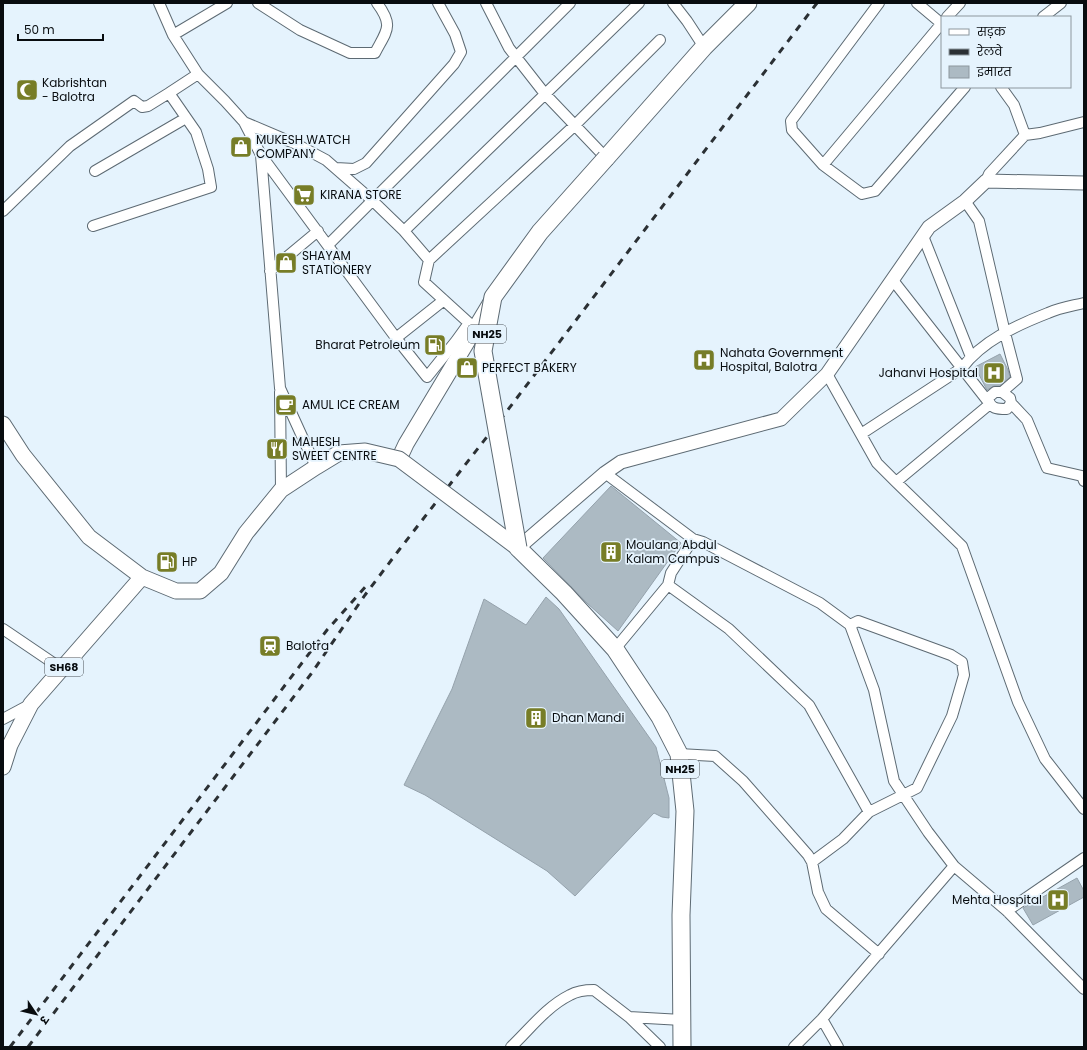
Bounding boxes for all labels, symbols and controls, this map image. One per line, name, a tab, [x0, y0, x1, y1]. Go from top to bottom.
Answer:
scale bar	[18, 16, 103, 42]
legend	[941, 16, 1071, 88]
text: 50 m	[24, 21, 55, 38]
text: सड़क	[976, 23, 1007, 40]
text: रेलवे	[976, 43, 1003, 60]
text: इमारत	[976, 63, 1012, 80]
place label: Kabrishtan - Balotra	[42, 74, 107, 105]
mosque icon: Kabrishtan - Balotra	[14, 77, 40, 103]
place label: MUKESH WATCH COMPANY	[256, 131, 350, 162]
shop icon: MUKESH WATCH COMPANY	[228, 134, 254, 160]
supermarket icon: KIRANA STORE	[291, 182, 317, 208]
place label: KIRANA STORE	[320, 186, 402, 203]
place label: SHAYAM STATIONERY	[302, 247, 371, 278]
shop icon: SHAYAM STATIONERY	[273, 250, 299, 276]
road number: NH25	[468, 325, 506, 343]
fuel station icon: Bharat Petroleum	[422, 332, 448, 358]
place label: Bharat Petroleum	[315, 336, 420, 353]
place label: Nahata Government Hospital, Balotra	[720, 344, 843, 375]
hospital icon: Nahata Government Hospital, Balotra	[691, 347, 717, 373]
shop icon: PERFECT BAKERY	[454, 355, 480, 381]
place label: PERFECT BAKERY	[482, 359, 577, 376]
hospital icon: Jahanvi Hospital	[981, 360, 1007, 386]
place label: Jahanvi Hospital	[878, 364, 978, 381]
cafe icon: AMUL ICE CREAM	[273, 392, 299, 418]
place label: AMUL ICE CREAM	[302, 396, 400, 413]
place label: MAHESH SWEET CENTRE	[292, 433, 377, 464]
restaurant icon: MAHESH SWEET CENTRE	[264, 436, 290, 462]
place label: Moulana Abdul Kalam Campus	[626, 536, 720, 567]
building icon: Moulana Abdul Kalam Campus	[598, 539, 624, 565]
fuel station icon: HP	[154, 549, 180, 575]
place label: HP	[182, 553, 197, 570]
station icon: Balotra	[257, 633, 283, 659]
place label: Balotra	[286, 637, 329, 654]
road number: SH68	[45, 658, 83, 676]
building icon: Dhan Mandi	[523, 705, 549, 731]
place label: Dhan Mandi	[552, 709, 624, 726]
road number: NH25	[661, 760, 699, 778]
hospital icon: Mehta Hospital	[1045, 887, 1071, 913]
place label: Mehta Hospital	[952, 891, 1042, 908]
north arrow	[16, 994, 56, 1034]
text: उ	[35, 1012, 53, 1028]

